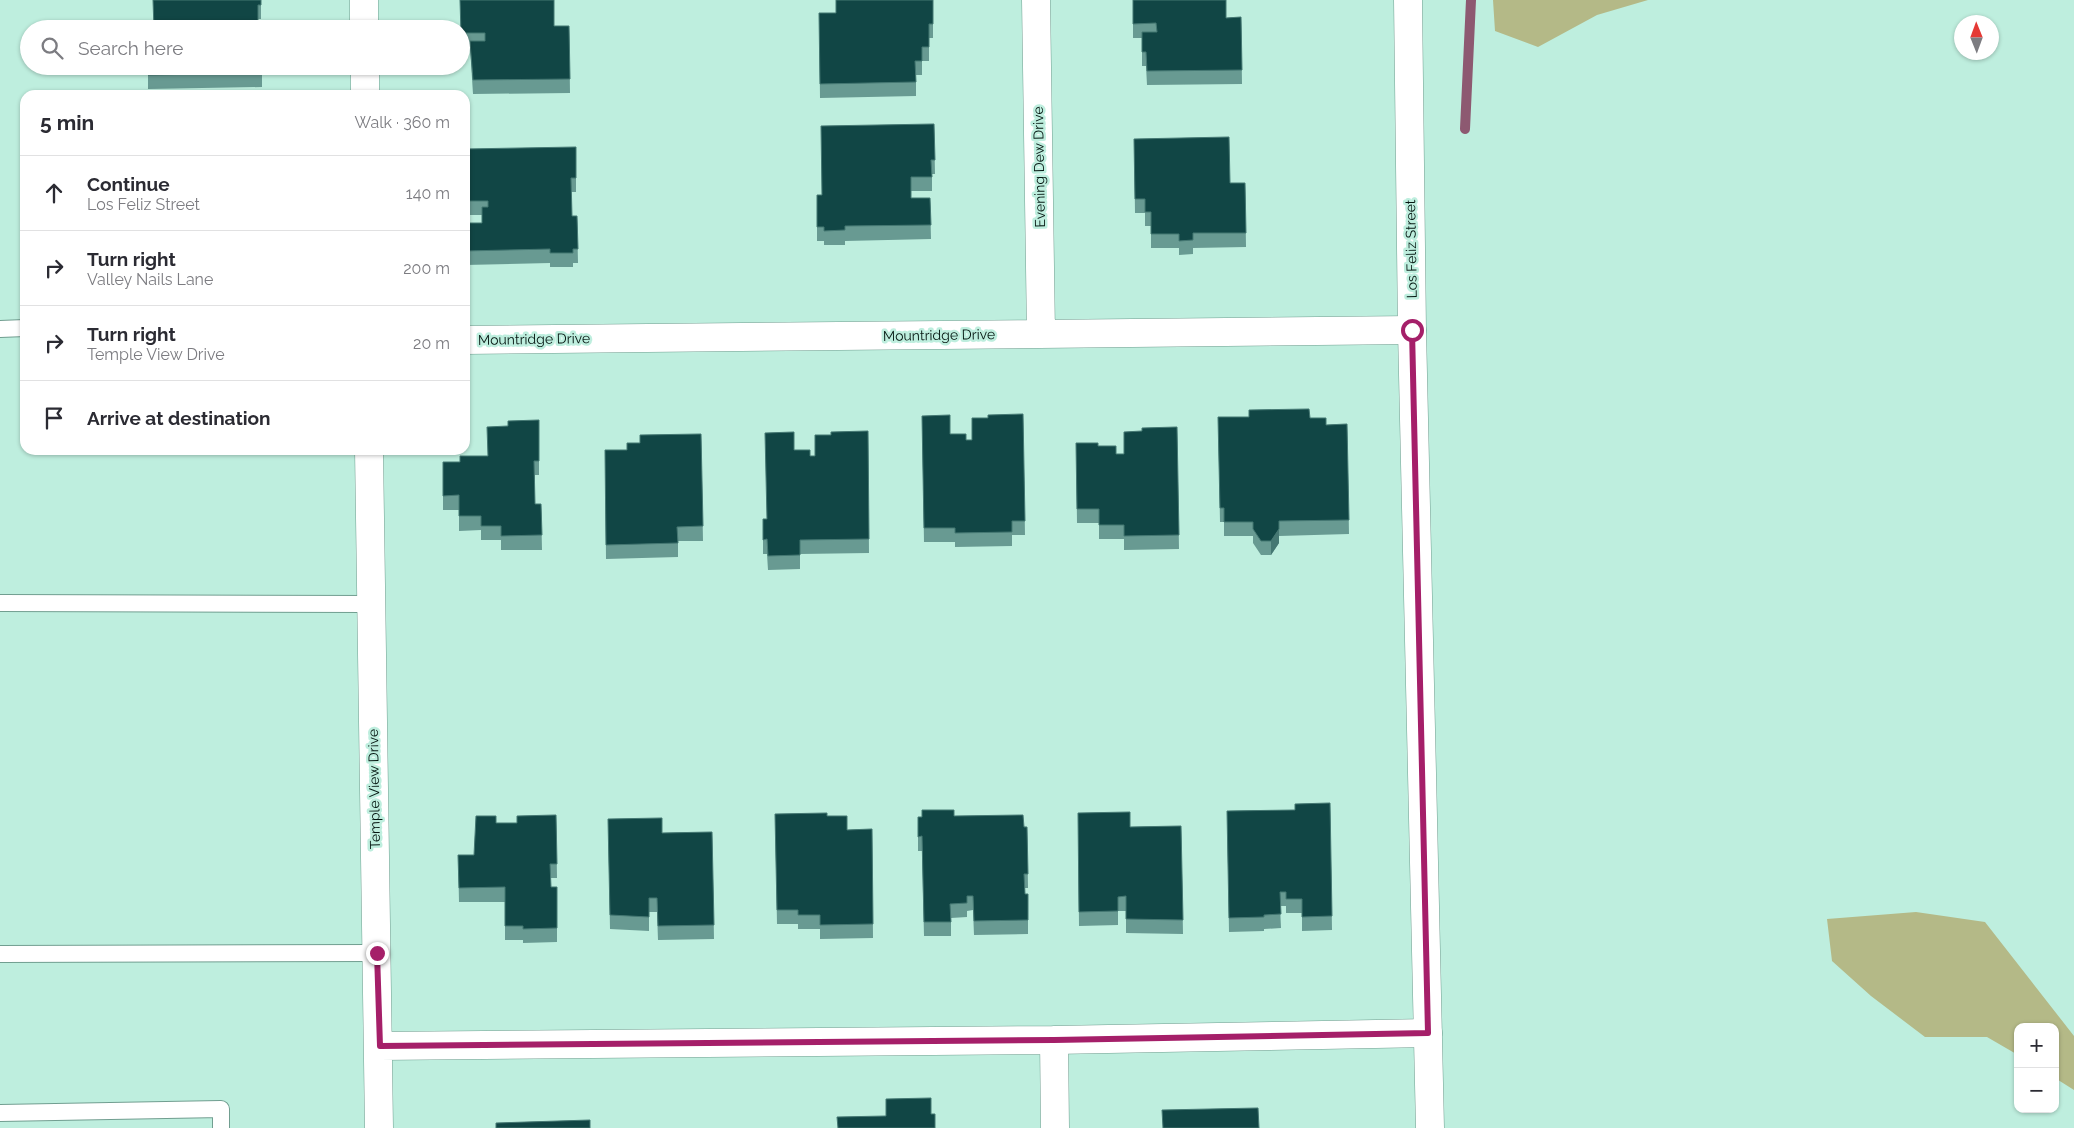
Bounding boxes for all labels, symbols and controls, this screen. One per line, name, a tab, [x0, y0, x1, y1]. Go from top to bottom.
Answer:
north arrow	[1954, 15, 1999, 60]
search box	[20, 20, 470, 75]
icon: search	[38, 34, 66, 62]
text: Search here	[78, 37, 184, 59]
street label: Evening Dew Drive	[1030, 106, 1048, 228]
text: 5 min	[40, 110, 94, 135]
text: Walk · 360 m	[355, 113, 450, 132]
text: Continue	[87, 173, 170, 195]
icon: ahead	[40, 179, 68, 207]
text: 140 m	[406, 184, 450, 203]
text: Los Feliz Street	[87, 195, 200, 214]
street label: Los Feliz Street	[1402, 199, 1420, 299]
text: Turn right	[87, 248, 176, 270]
icon: right	[40, 254, 68, 282]
text: 200 m	[403, 259, 450, 278]
text: Valley Nails Lane	[87, 270, 213, 289]
route start	[1401, 319, 1424, 342]
text: Turn right	[87, 323, 176, 345]
street label: Mountridge Drive	[883, 326, 995, 344]
icon: right	[40, 329, 68, 357]
street label: Mountridge Drive	[478, 330, 590, 348]
text: 20 m	[413, 334, 450, 353]
text: Temple View Drive	[87, 345, 225, 364]
icon: arrive	[40, 404, 68, 432]
text: Arrive at destination	[87, 407, 271, 429]
street label: Temple View Drive	[365, 729, 383, 849]
route end	[366, 942, 389, 965]
map controls	[2014, 1023, 2059, 1113]
button: +	[2014, 1023, 2059, 1068]
button: −	[2014, 1068, 2059, 1113]

